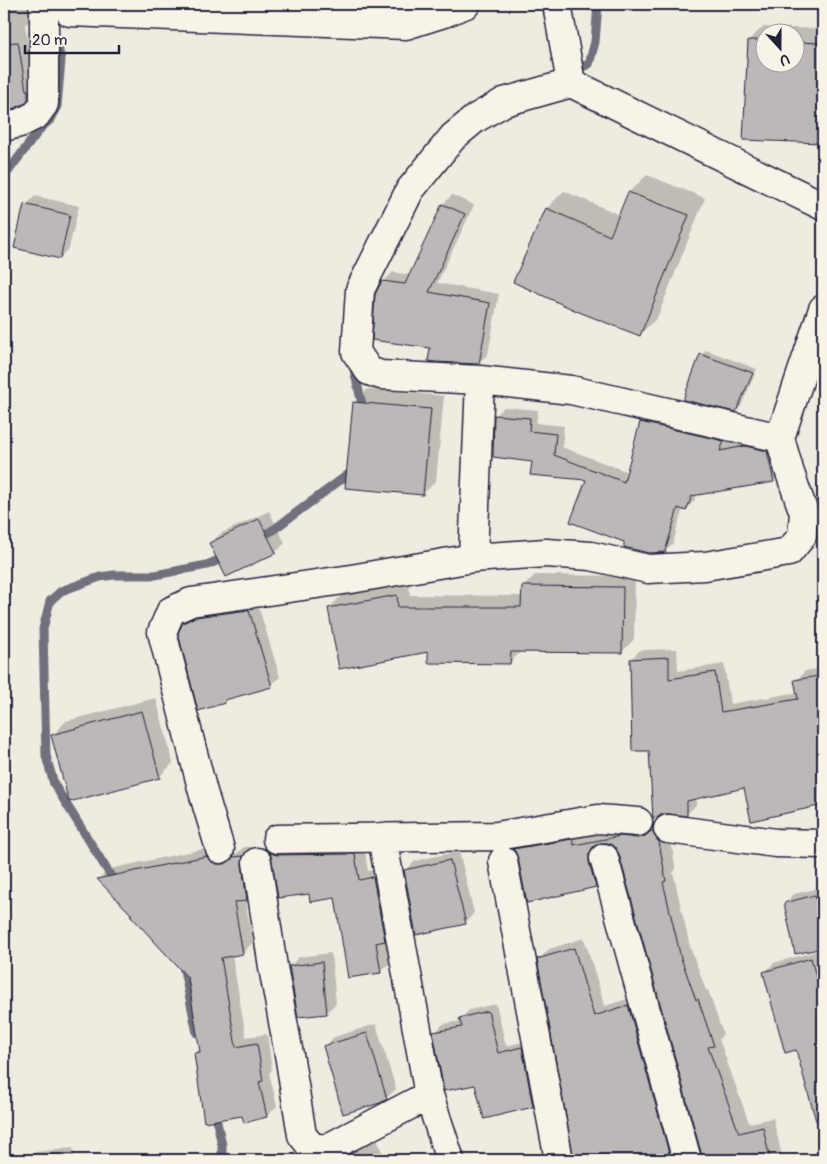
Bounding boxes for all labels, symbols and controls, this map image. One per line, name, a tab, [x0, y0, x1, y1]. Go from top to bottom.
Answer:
scale bar	[25, 22, 119, 54]
north arrow	[754, 22, 804, 72]
text: 20 m	[32, 31, 67, 50]
text: U	[777, 50, 792, 69]

